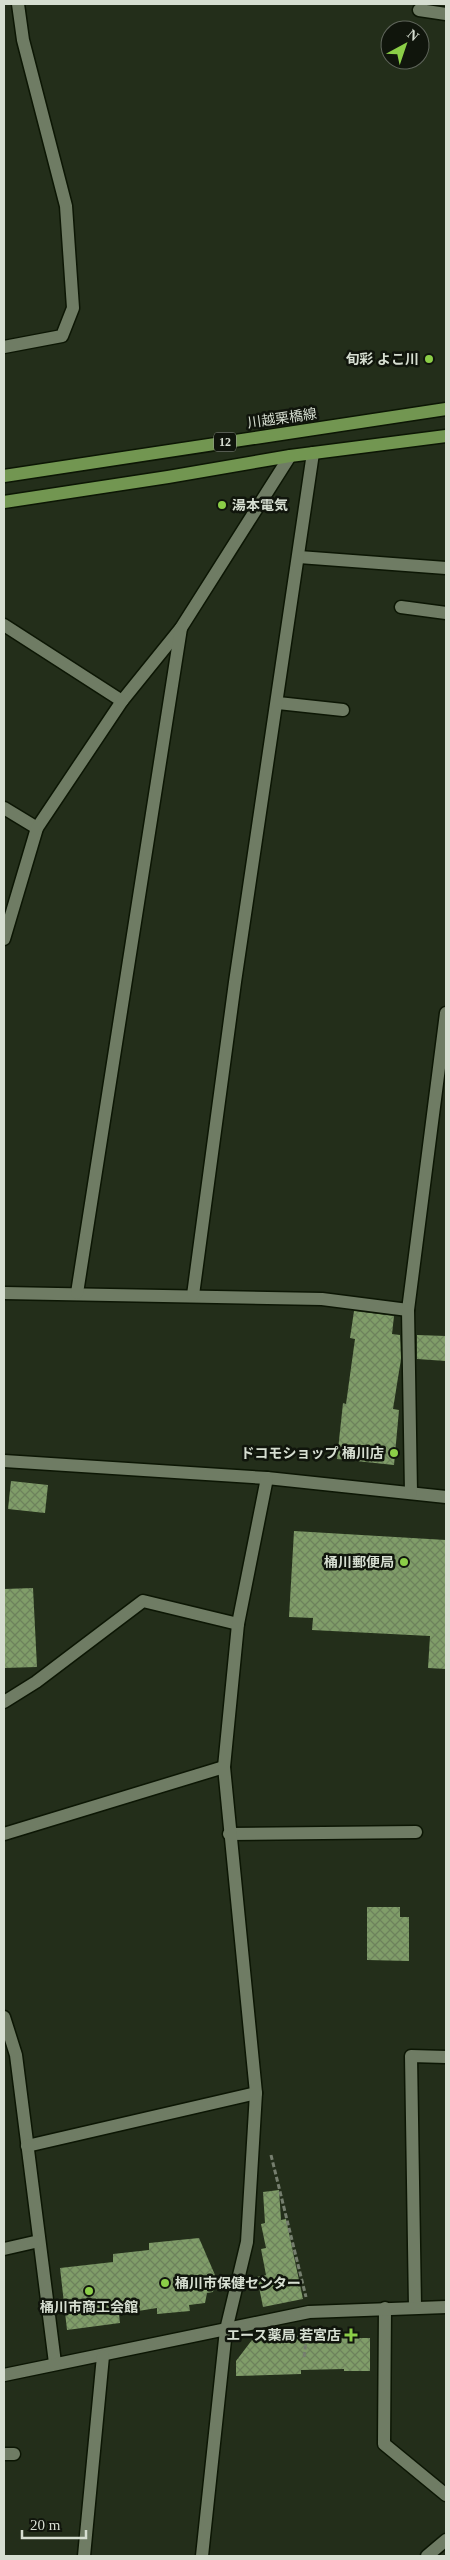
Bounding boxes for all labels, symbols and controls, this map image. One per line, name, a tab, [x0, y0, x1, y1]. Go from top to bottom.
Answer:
north arrow	[380, 20, 430, 70]
text: N	[404, 26, 422, 44]
place label: 旬彩 よこ川	[346, 352, 419, 367]
marker: 旬彩 よこ川	[423, 353, 435, 365]
street label: 川越栗橋線	[246, 406, 318, 431]
road number: 12	[214, 432, 236, 452]
place label: 湯本電気	[232, 498, 288, 513]
marker: 湯本電気	[216, 499, 228, 511]
place label: ドコモショップ 桶川店	[241, 1446, 384, 1461]
marker: ドコモショップ 桶川店	[388, 1447, 400, 1459]
place label: 桶川郵便局	[324, 1555, 394, 1570]
marker: 桶川郵便局	[398, 1556, 410, 1568]
place label: 桶川市保健センター	[175, 2275, 301, 2291]
marker: 桶川市保健センター	[159, 2277, 171, 2289]
marker: 桶川市商工会館	[83, 2285, 95, 2297]
place label: 桶川市商工会館	[40, 2300, 138, 2315]
place label: エース薬局 若宮店	[226, 2328, 341, 2343]
marker: エース薬局 若宮店	[345, 2329, 357, 2341]
scale bar	[22, 2508, 86, 2540]
text: 20 m	[30, 2517, 61, 2533]

